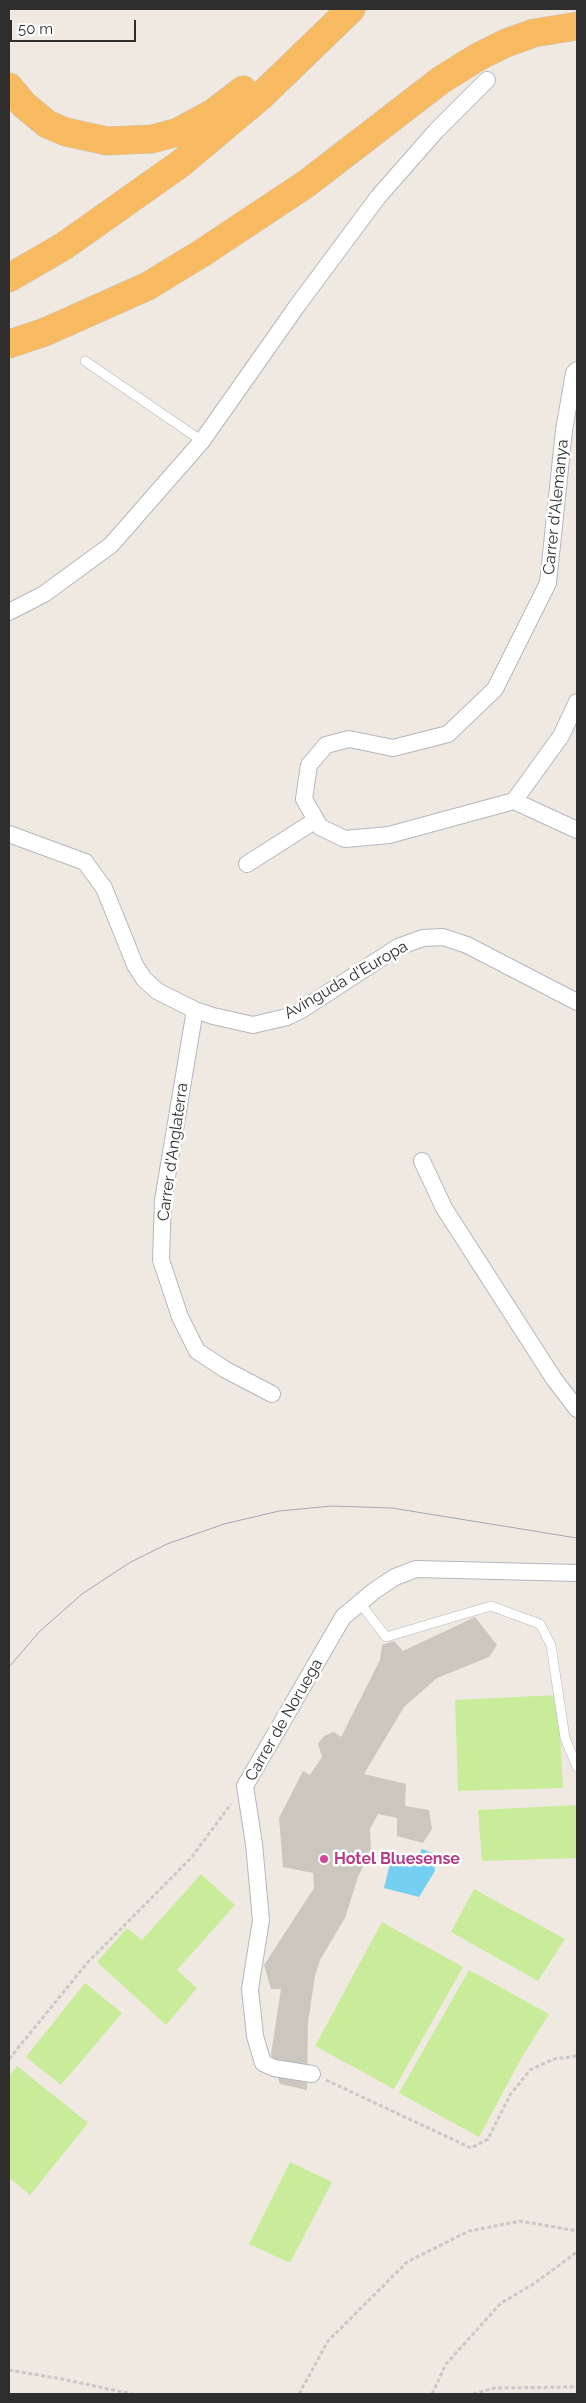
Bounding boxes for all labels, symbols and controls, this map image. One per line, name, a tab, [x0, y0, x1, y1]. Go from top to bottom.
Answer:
scale bar	[12, 10, 139, 42]
text: 50 m	[18, 20, 53, 38]
street label: Carrer d'Alemanya	[539, 438, 573, 576]
street label: Avinguda d'Europa	[281, 937, 411, 1023]
street label: Carrer d'Anglaterra	[154, 1082, 192, 1222]
street label: Carrer de Noruega	[241, 1655, 327, 1785]
place label: Hotel Bluesense	[334, 1849, 460, 1869]
marker: Hotel Bluesense	[318, 1853, 330, 1865]

